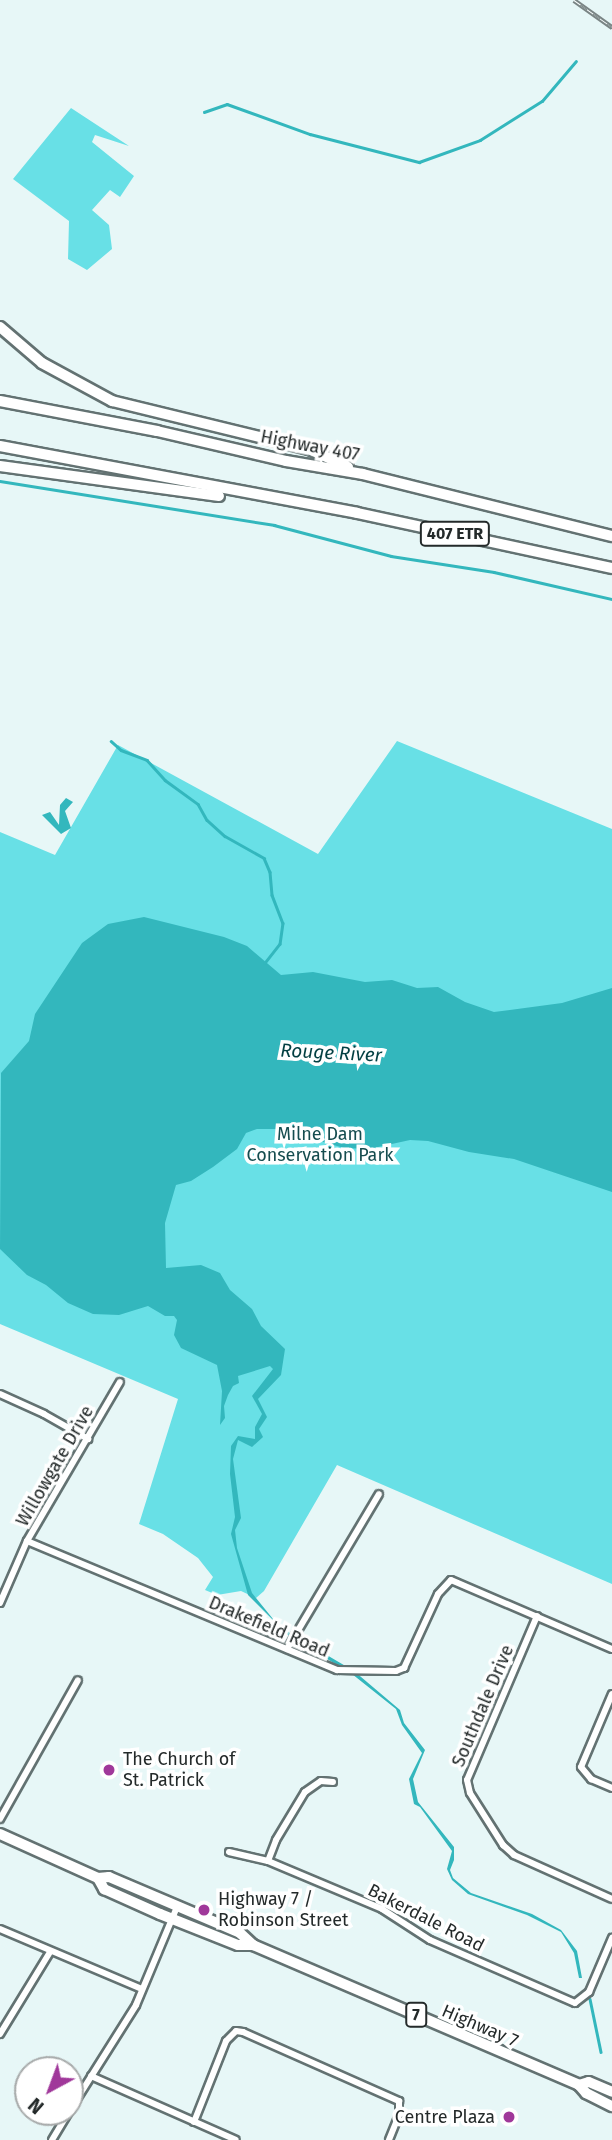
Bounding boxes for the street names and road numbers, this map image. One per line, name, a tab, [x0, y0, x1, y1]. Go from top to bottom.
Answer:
street label: Highway 407	[259, 426, 361, 466]
road number: 407 ETR	[418, 522, 492, 547]
street label: Willowgate Drive	[12, 1402, 98, 1530]
street label: Drakefield Road	[205, 1592, 333, 1662]
street label: Southdale Drive	[448, 1642, 518, 1770]
street label: Bakerdale Road	[364, 1879, 488, 1957]
street label: Highway 7	[438, 2000, 522, 2052]
road number: 7	[404, 2002, 428, 2027]

